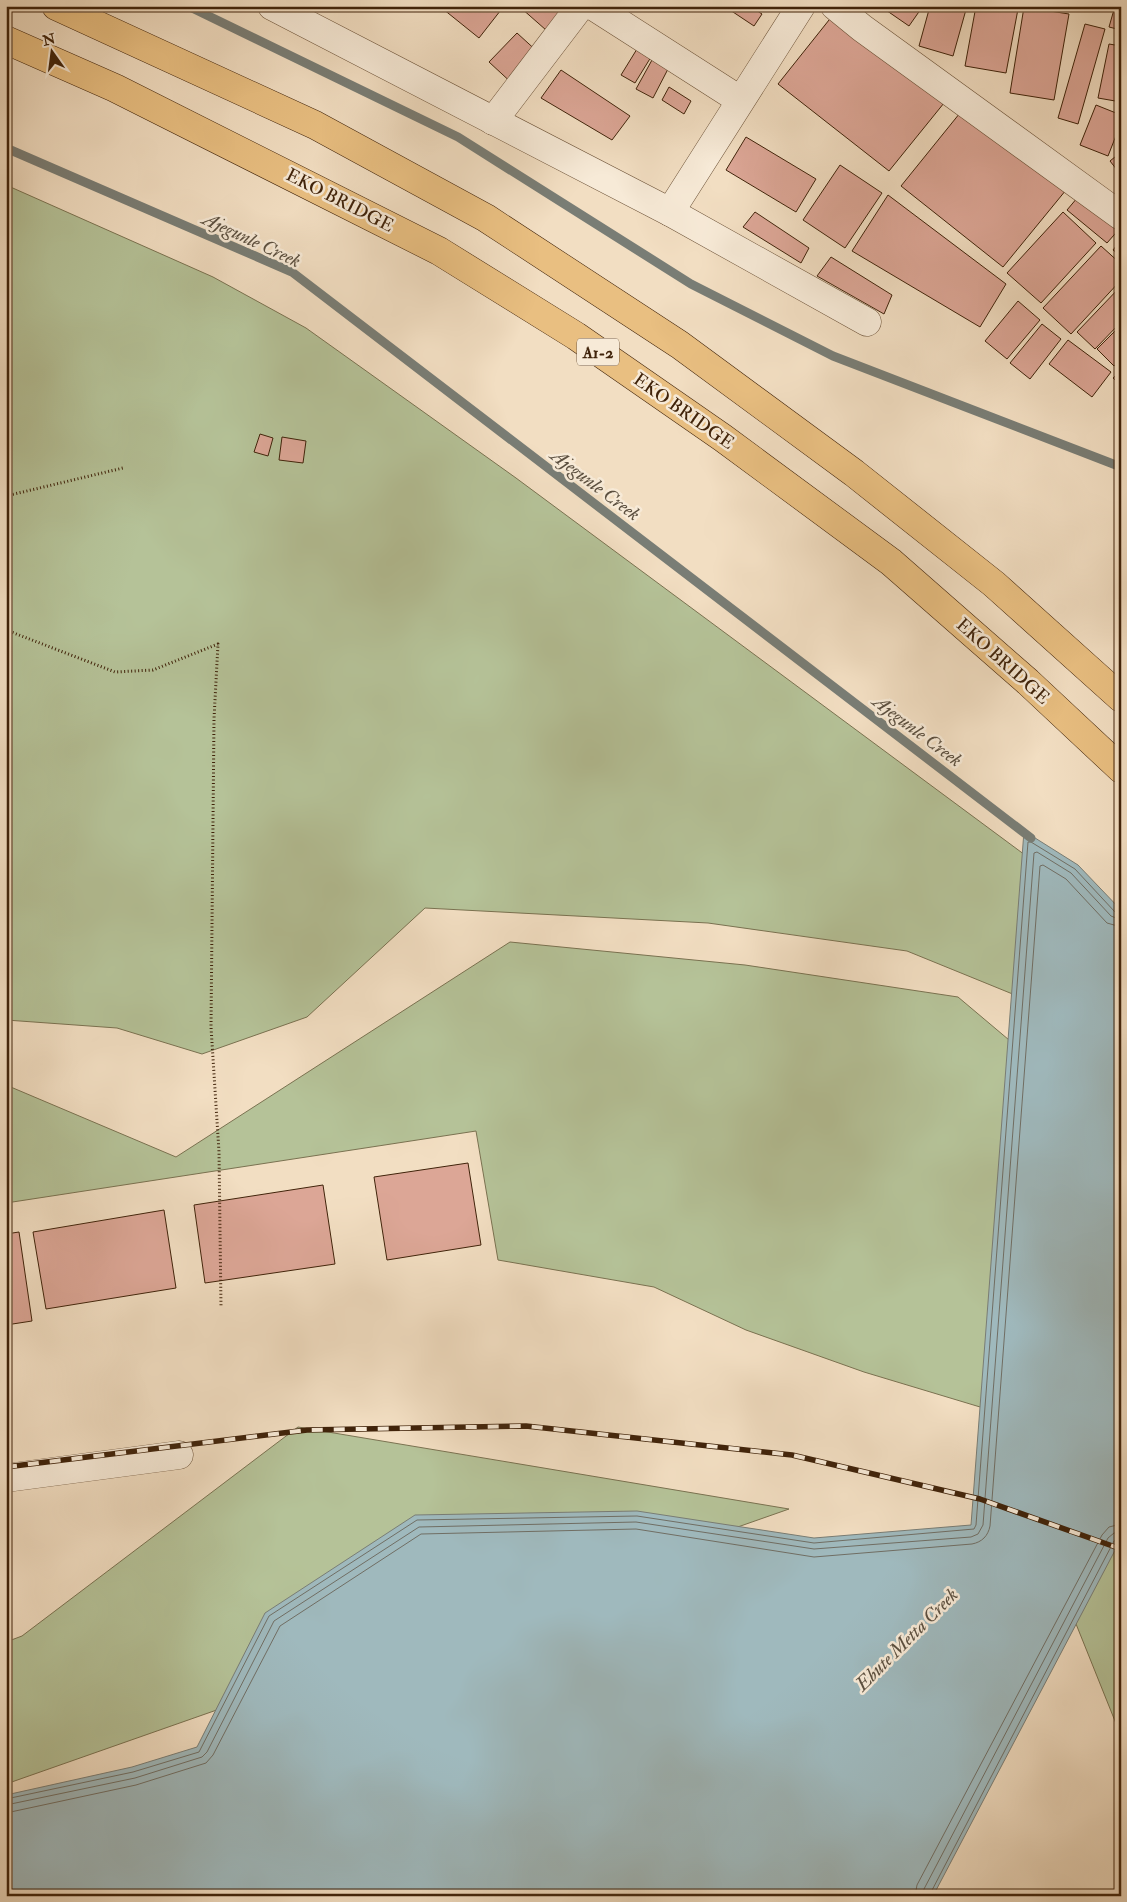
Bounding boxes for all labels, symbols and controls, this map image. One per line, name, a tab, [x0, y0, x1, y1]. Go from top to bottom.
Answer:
north arrow	[28, 28, 78, 78]
text: N	[40, 30, 58, 50]
street label: EKO BRIDGE	[282, 163, 398, 237]
water label: Ajegunle Creek	[197, 206, 305, 273]
road number: A1-2	[577, 338, 619, 366]
street label: EKO BRIDGE	[629, 368, 739, 455]
water label: Ajegunle Creek	[544, 442, 645, 526]
street label: EKO BRIDGE	[951, 613, 1054, 709]
water label: Ajegunle Creek	[866, 688, 967, 772]
water label: Ebute Metta Creek	[849, 1583, 963, 1698]

